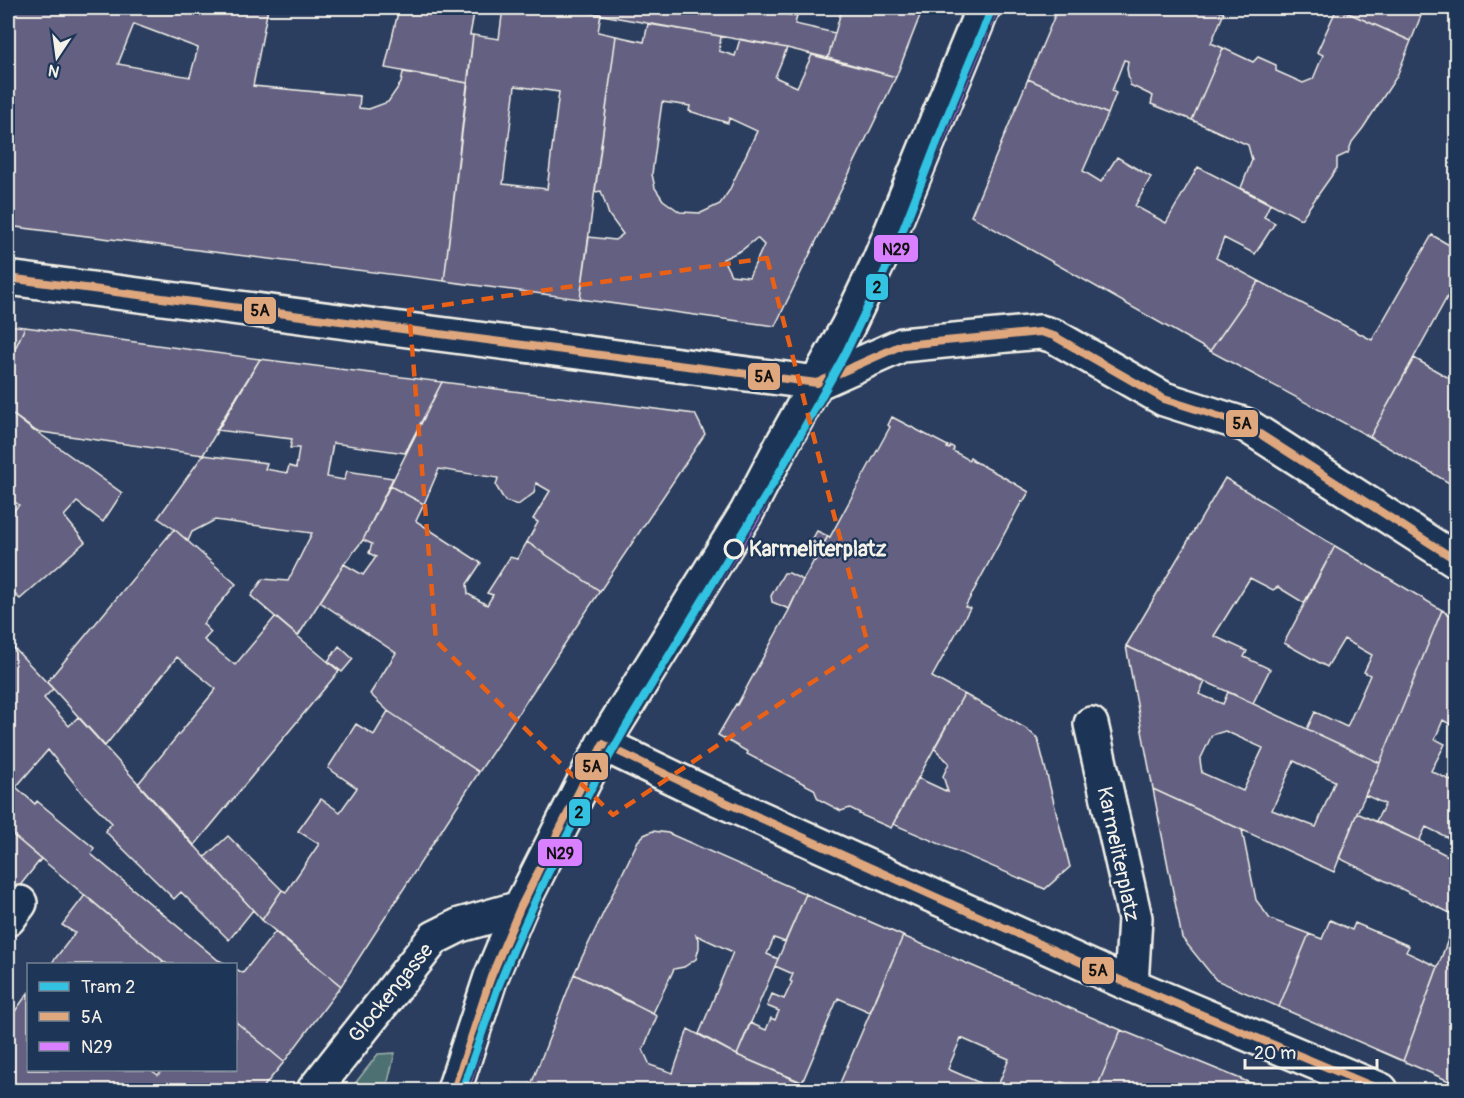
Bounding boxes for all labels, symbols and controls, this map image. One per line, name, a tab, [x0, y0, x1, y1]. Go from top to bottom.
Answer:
north arrow	[27, 27, 87, 87]
text: N	[46, 60, 61, 82]
line badge: N29	[873, 234, 919, 263]
text: N29	[882, 240, 910, 260]
line badge: 2	[865, 273, 889, 301]
text: 2	[873, 278, 882, 298]
line badge: 5A	[243, 296, 277, 325]
text: 5A	[250, 301, 270, 321]
line badge: 5A	[747, 362, 781, 391]
text: 5A	[754, 367, 774, 387]
line badge: 5A	[1225, 409, 1259, 438]
text: 5A	[1232, 414, 1252, 434]
place label: Karmeliterplatz	[749, 536, 886, 563]
marker: Karmeliterplatz	[724, 539, 744, 559]
line badge: 5A	[574, 752, 609, 781]
text: 5A	[582, 757, 602, 777]
street label: Karmeliterplatz	[1091, 784, 1146, 924]
line badge: 2	[568, 798, 591, 827]
text: 2	[575, 803, 584, 823]
line badge: N29	[537, 838, 583, 867]
text: N29	[546, 844, 574, 864]
street label: Glockengasse	[343, 937, 440, 1048]
line badge: 5A	[1081, 956, 1115, 985]
text: 5A	[1088, 961, 1108, 981]
legend	[27, 963, 237, 1071]
text: Tram 2	[81, 976, 135, 999]
text: 5A	[81, 1006, 103, 1029]
scale bar	[1245, 1032, 1377, 1070]
text: N29	[81, 1036, 113, 1059]
text: 20 m	[1254, 1042, 1296, 1065]

